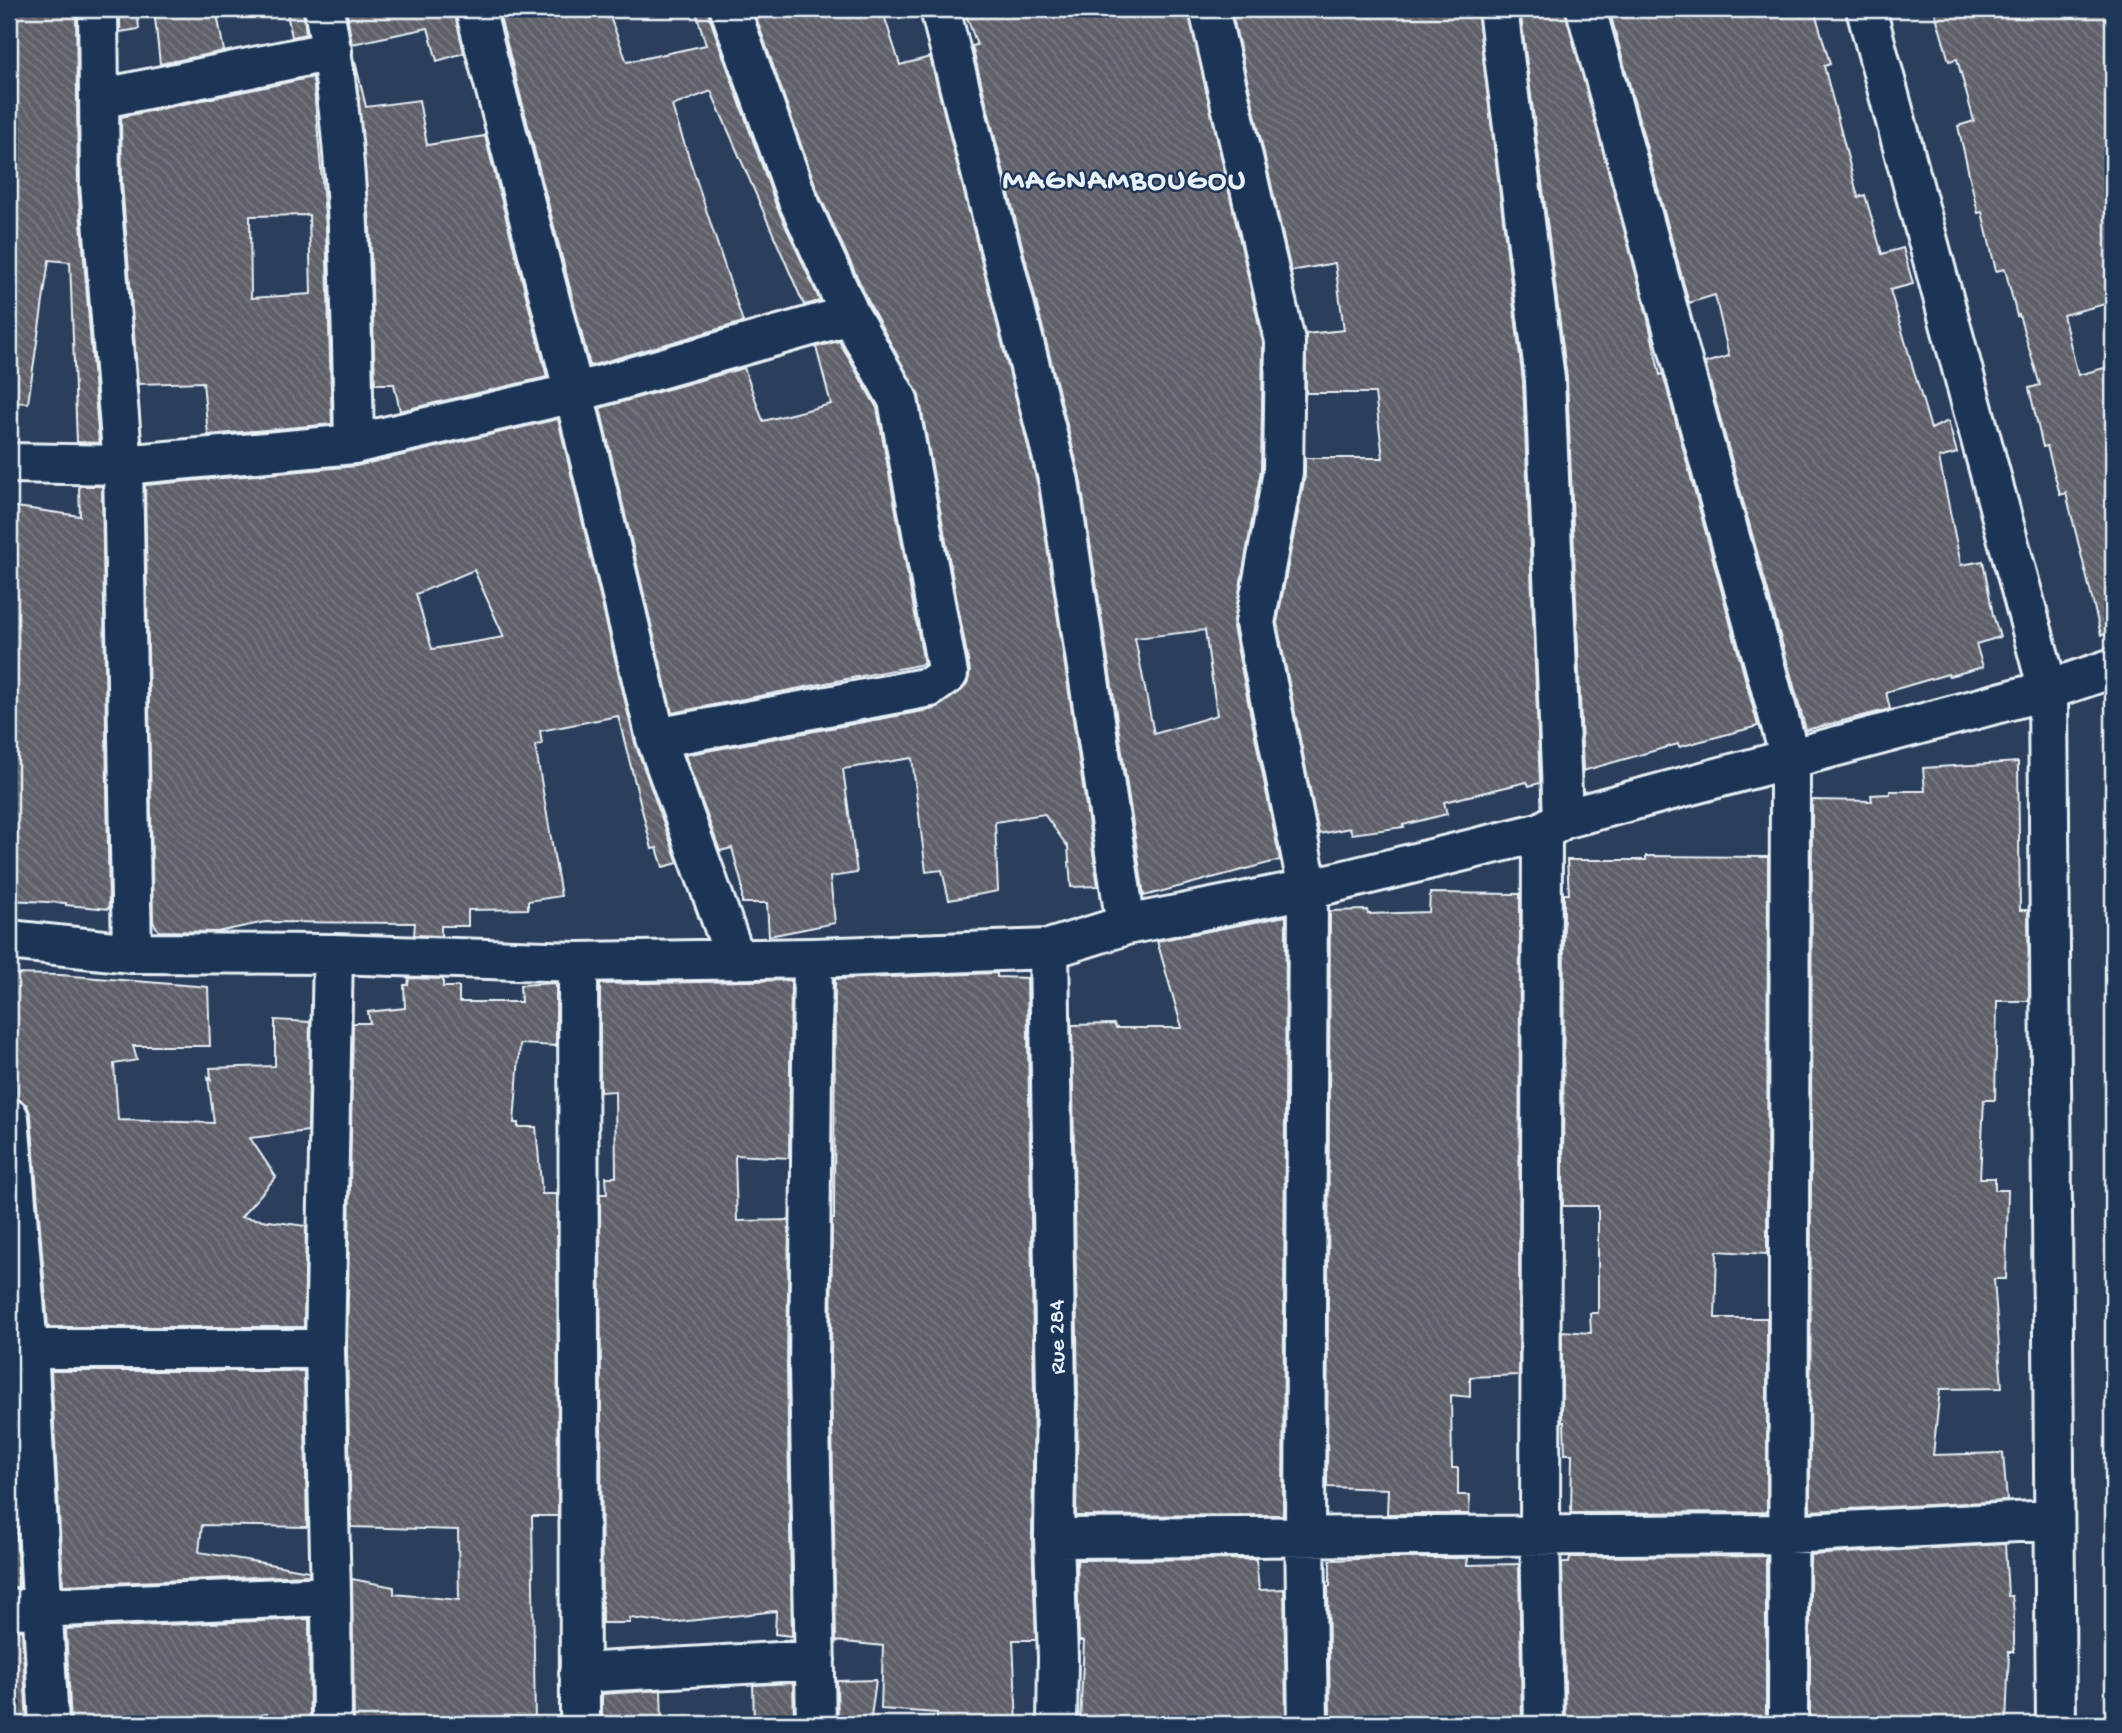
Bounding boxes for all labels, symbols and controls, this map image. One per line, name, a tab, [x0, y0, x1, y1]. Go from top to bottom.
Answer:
district label: MAGNAMBOUGOU	[1003, 165, 1247, 200]
street label: Rue 284	[1044, 1299, 1073, 1375]

